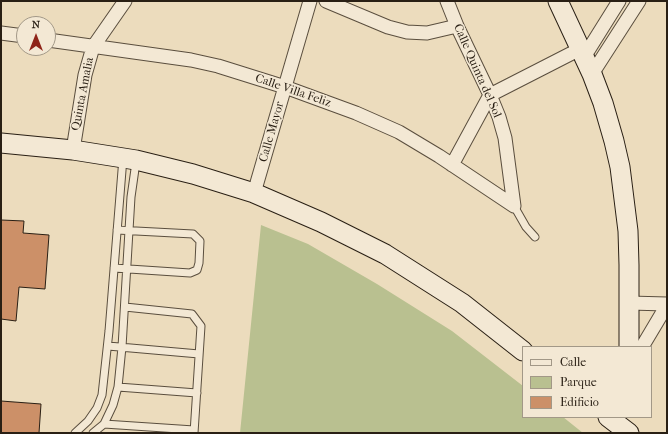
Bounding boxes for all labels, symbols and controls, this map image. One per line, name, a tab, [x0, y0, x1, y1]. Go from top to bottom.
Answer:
north arrow	[16, 16, 56, 56]
text: N	[32, 18, 40, 31]
street label: Calle Quinta del Sol	[450, 22, 504, 120]
street label: Quinta Amalia	[69, 56, 97, 132]
street label: Calle Villa Feliz	[253, 71, 333, 111]
street label: Calle Mayor	[256, 100, 288, 164]
legend	[522, 346, 652, 418]
text: Calle	[560, 355, 586, 369]
text: Parque	[560, 375, 597, 389]
text: Edificio	[560, 395, 599, 409]

